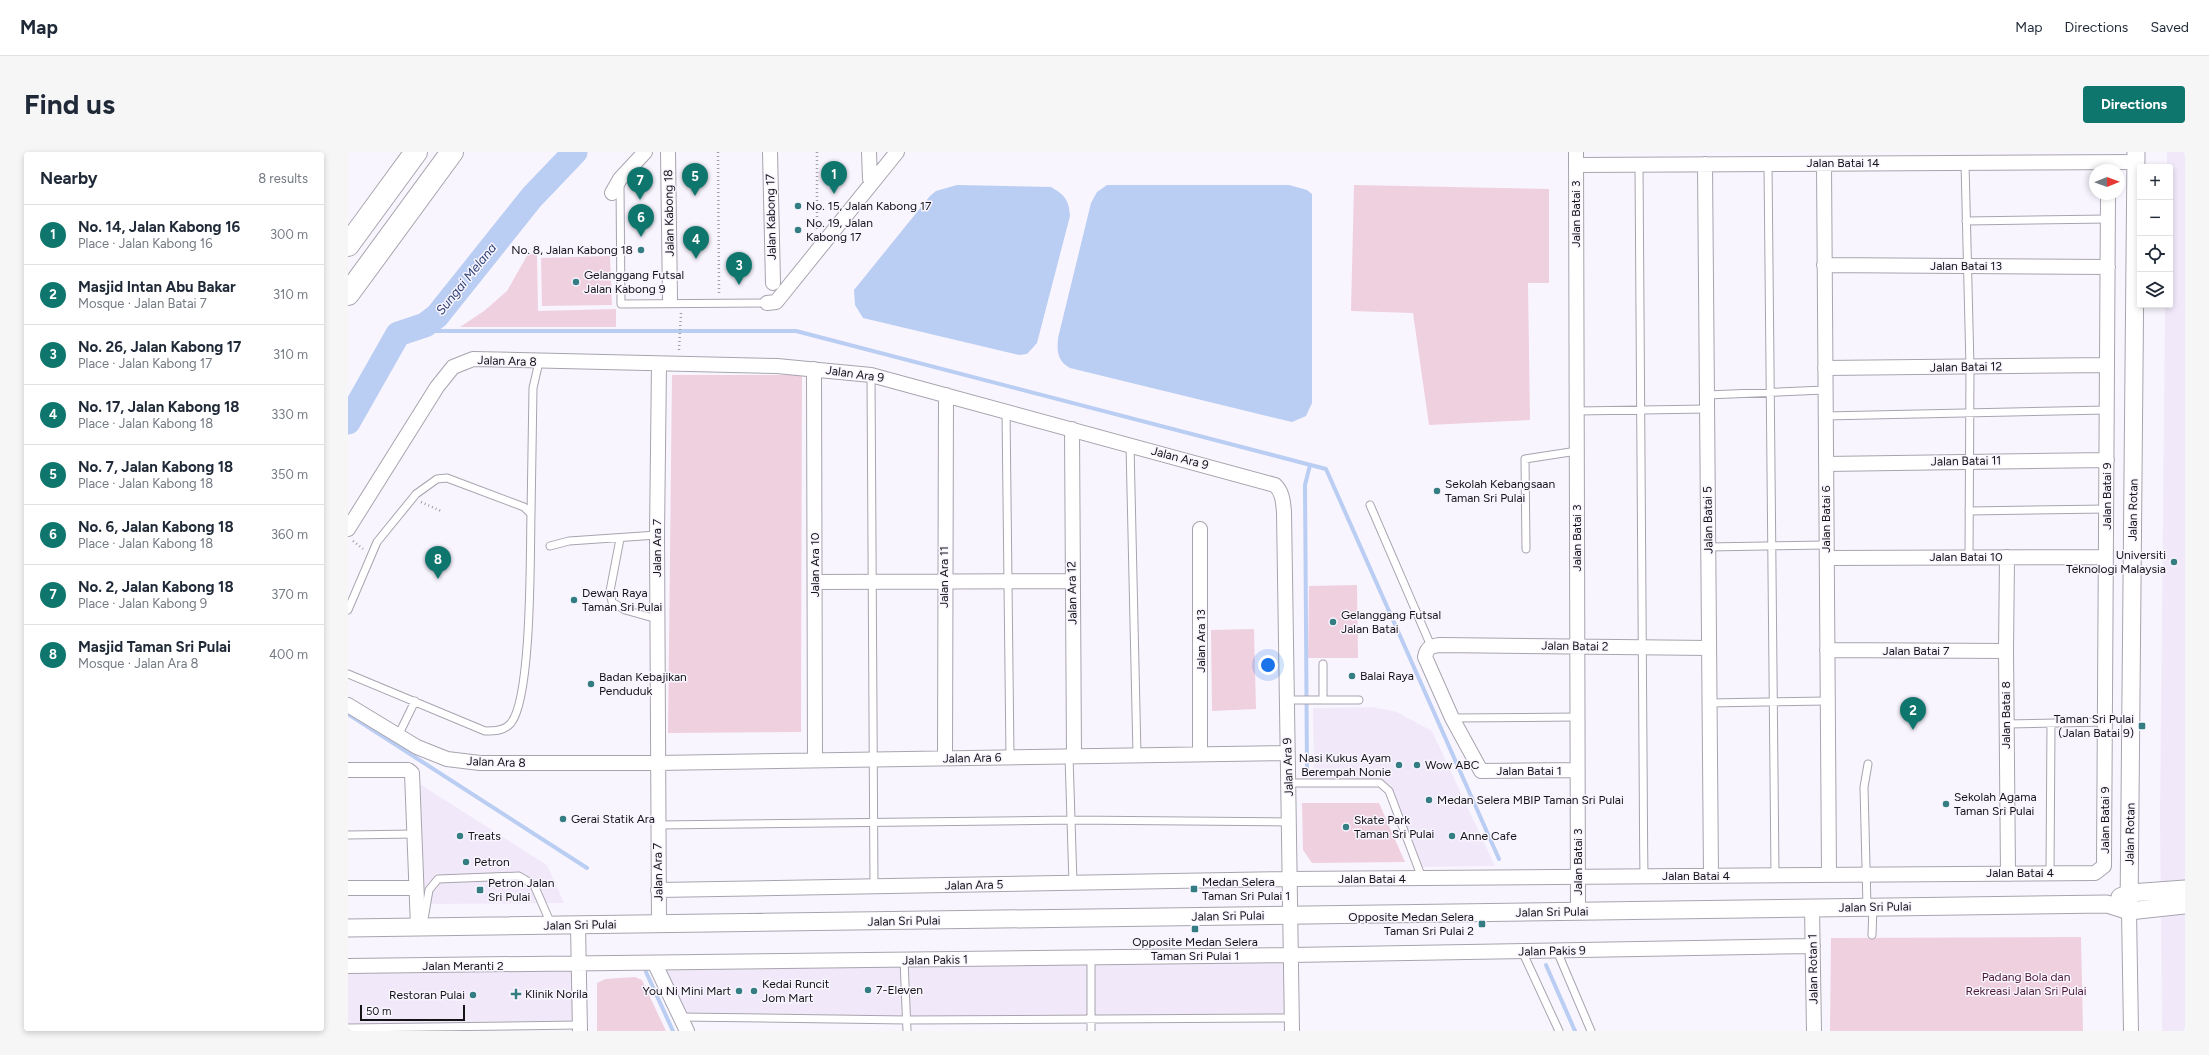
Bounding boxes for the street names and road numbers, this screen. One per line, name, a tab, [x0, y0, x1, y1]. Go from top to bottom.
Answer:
street label: Jalan Batai 14	[1807, 156, 1880, 170]
street label: Jalan Kabong 18	[661, 169, 677, 257]
street label: Jalan Kabong 17	[763, 173, 779, 260]
street label: Jalan Batai 3	[1569, 180, 1583, 248]
street label: Jalan Batai 13	[1930, 259, 2002, 273]
street label: Jalan Ara 8	[477, 353, 537, 369]
street label: Jalan Batai 12	[1930, 359, 2002, 375]
street label: Jalan Ara 9	[825, 363, 885, 385]
street label: Jalan Ara 9	[1150, 444, 1210, 472]
street label: Jalan Batai 11	[1931, 453, 2001, 469]
street label: Jalan Batai 9	[2100, 462, 2114, 530]
street label: Jalan Rotan	[2125, 478, 2141, 541]
street label: Jalan Batai 6	[1819, 485, 1833, 553]
street label: Jalan Batai 5	[1700, 486, 1716, 554]
street label: Jalan Batai 3	[1570, 504, 1584, 572]
street label: Jalan Ara 7	[650, 518, 664, 577]
street label: Jalan Ara 10	[808, 532, 822, 597]
street label: Jalan Ara 11	[937, 546, 951, 608]
street label: Jalan Batai 10	[1929, 550, 2003, 564]
street label: Jalan Ara 12	[1064, 561, 1080, 625]
street label: Jalan Ara 13	[1194, 609, 1208, 673]
street label: Jalan Batai 2	[1541, 638, 1609, 654]
street label: Jalan Batai 7	[1883, 644, 1950, 658]
street label: Jalan Batai 8	[1999, 681, 2013, 749]
street label: Jalan Ara 9	[1280, 737, 1296, 797]
street label: Jalan Ara 6	[942, 750, 1002, 766]
street label: Jalan Ara 8	[466, 754, 526, 770]
street label: Jalan Batai 1	[1496, 764, 1562, 778]
street label: Jalan Batai 9	[2098, 786, 2112, 854]
street label: Jalan Rotan	[2122, 802, 2138, 865]
street label: Jalan Batai 3	[1571, 828, 1585, 896]
street label: Jalan Ara 7	[650, 842, 666, 901]
street label: Jalan Batai 4	[1986, 866, 2055, 880]
street label: Jalan Batai 4	[1662, 869, 1731, 883]
street label: Jalan Batai 4	[1338, 872, 1407, 886]
street label: Jalan Ara 5	[944, 877, 1004, 893]
street label: Jalan Sri Pulai	[1838, 899, 1912, 915]
street label: Jalan Sri Pulai	[1515, 904, 1589, 920]
street label: Jalan Sri Pulai	[1191, 908, 1265, 924]
street label: Jalan Sri Pulai	[867, 913, 941, 929]
street label: Jalan Sri Pulai	[543, 917, 617, 933]
street label: Jalan Rotan 1	[1805, 934, 1821, 1004]
street label: Jalan Pakis 9	[1518, 943, 1586, 959]
street label: Jalan Pakis 1	[902, 952, 968, 968]
street label: Jalan Meranti 2	[422, 959, 504, 973]

